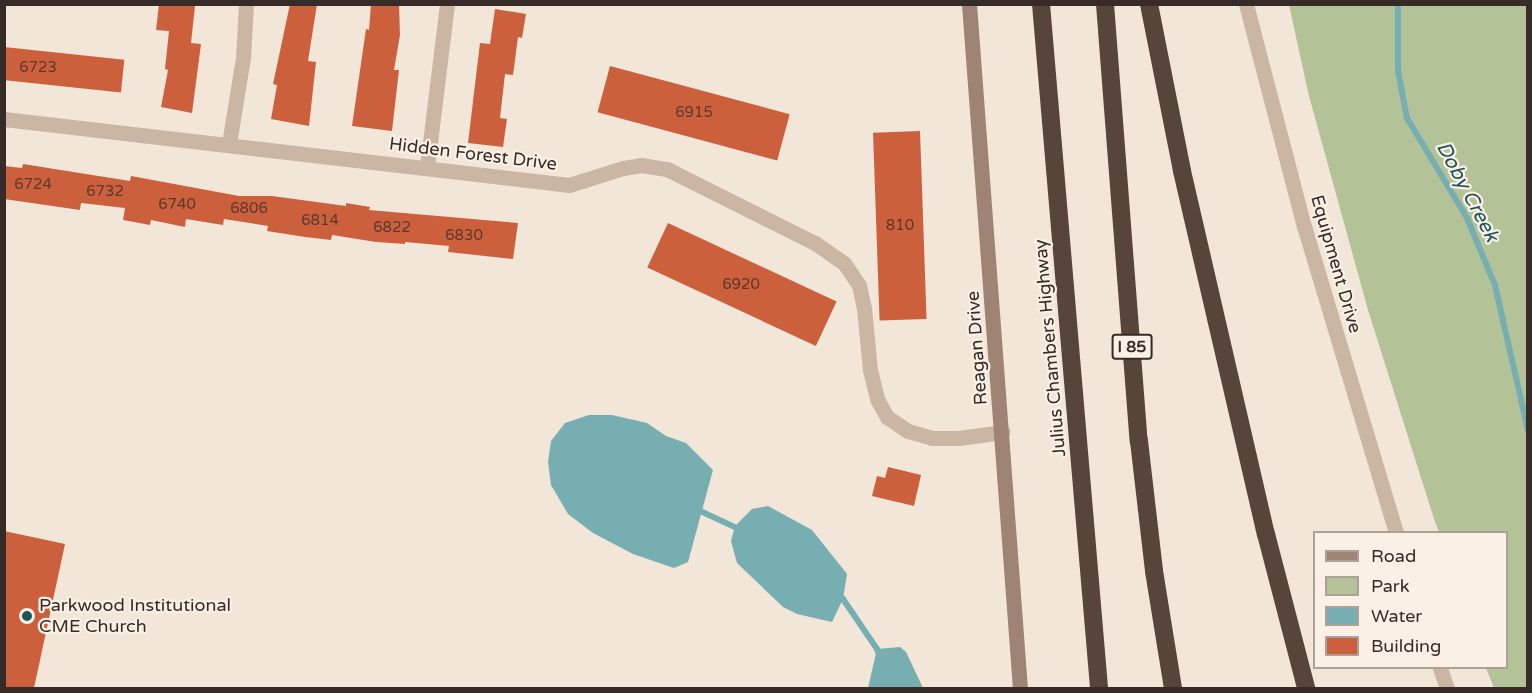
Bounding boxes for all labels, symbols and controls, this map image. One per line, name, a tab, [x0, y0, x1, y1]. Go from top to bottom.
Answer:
house number: 6723	[19, 59, 57, 77]
house number: 6915	[675, 104, 713, 122]
street label: Hidden Forest Drive	[388, 133, 558, 175]
water label: Doby Creek	[1431, 138, 1503, 246]
house number: 6724	[14, 176, 52, 194]
house number: 6732	[86, 183, 124, 201]
street label: Equipment Drive	[1306, 192, 1366, 336]
house number: 6740	[158, 196, 196, 214]
house number: 6806	[230, 200, 268, 218]
house number: 6814	[301, 212, 339, 230]
house number: 810	[886, 217, 914, 235]
house number: 6822	[373, 219, 411, 237]
house number: 6830	[445, 227, 483, 245]
street label: Julius Chambers Highway	[1030, 238, 1070, 458]
house number: 6920	[722, 276, 760, 294]
street label: Reagan Drive	[962, 290, 992, 406]
road number: I 85	[1111, 334, 1153, 360]
legend	[1313, 531, 1508, 669]
text: Road	[1371, 545, 1416, 567]
text: Park	[1371, 575, 1409, 597]
place label: Parkwood Institutional CME Church	[39, 595, 231, 638]
text: Water	[1371, 605, 1422, 627]
marker: Parkwood Institutional CME Church	[20, 609, 34, 623]
text: Building	[1371, 635, 1441, 657]

